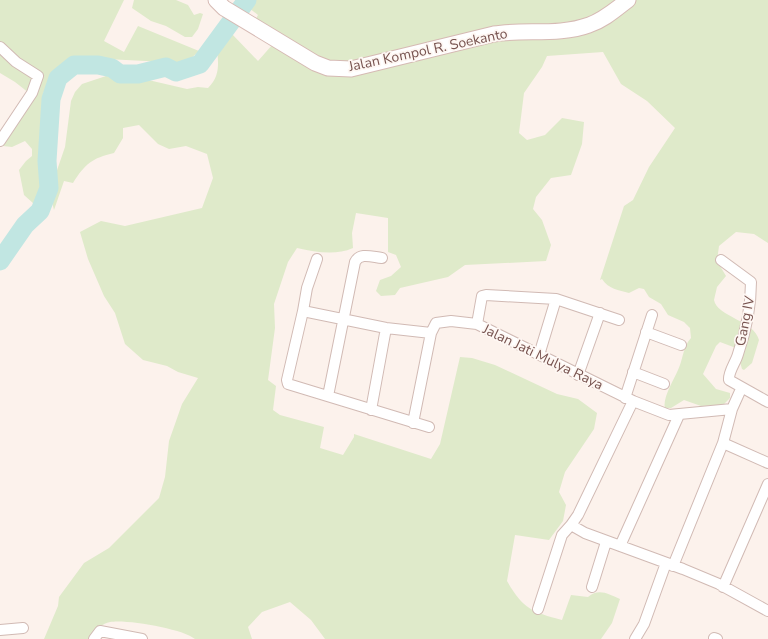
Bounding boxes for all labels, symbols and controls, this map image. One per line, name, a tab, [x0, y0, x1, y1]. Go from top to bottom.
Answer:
street label: Jalan Kompol R. Soekanto	[346, 24, 509, 76]
street label: Gang IV	[731, 294, 759, 348]
street label: Jalan Jati Mulya Raya	[479, 319, 606, 394]

